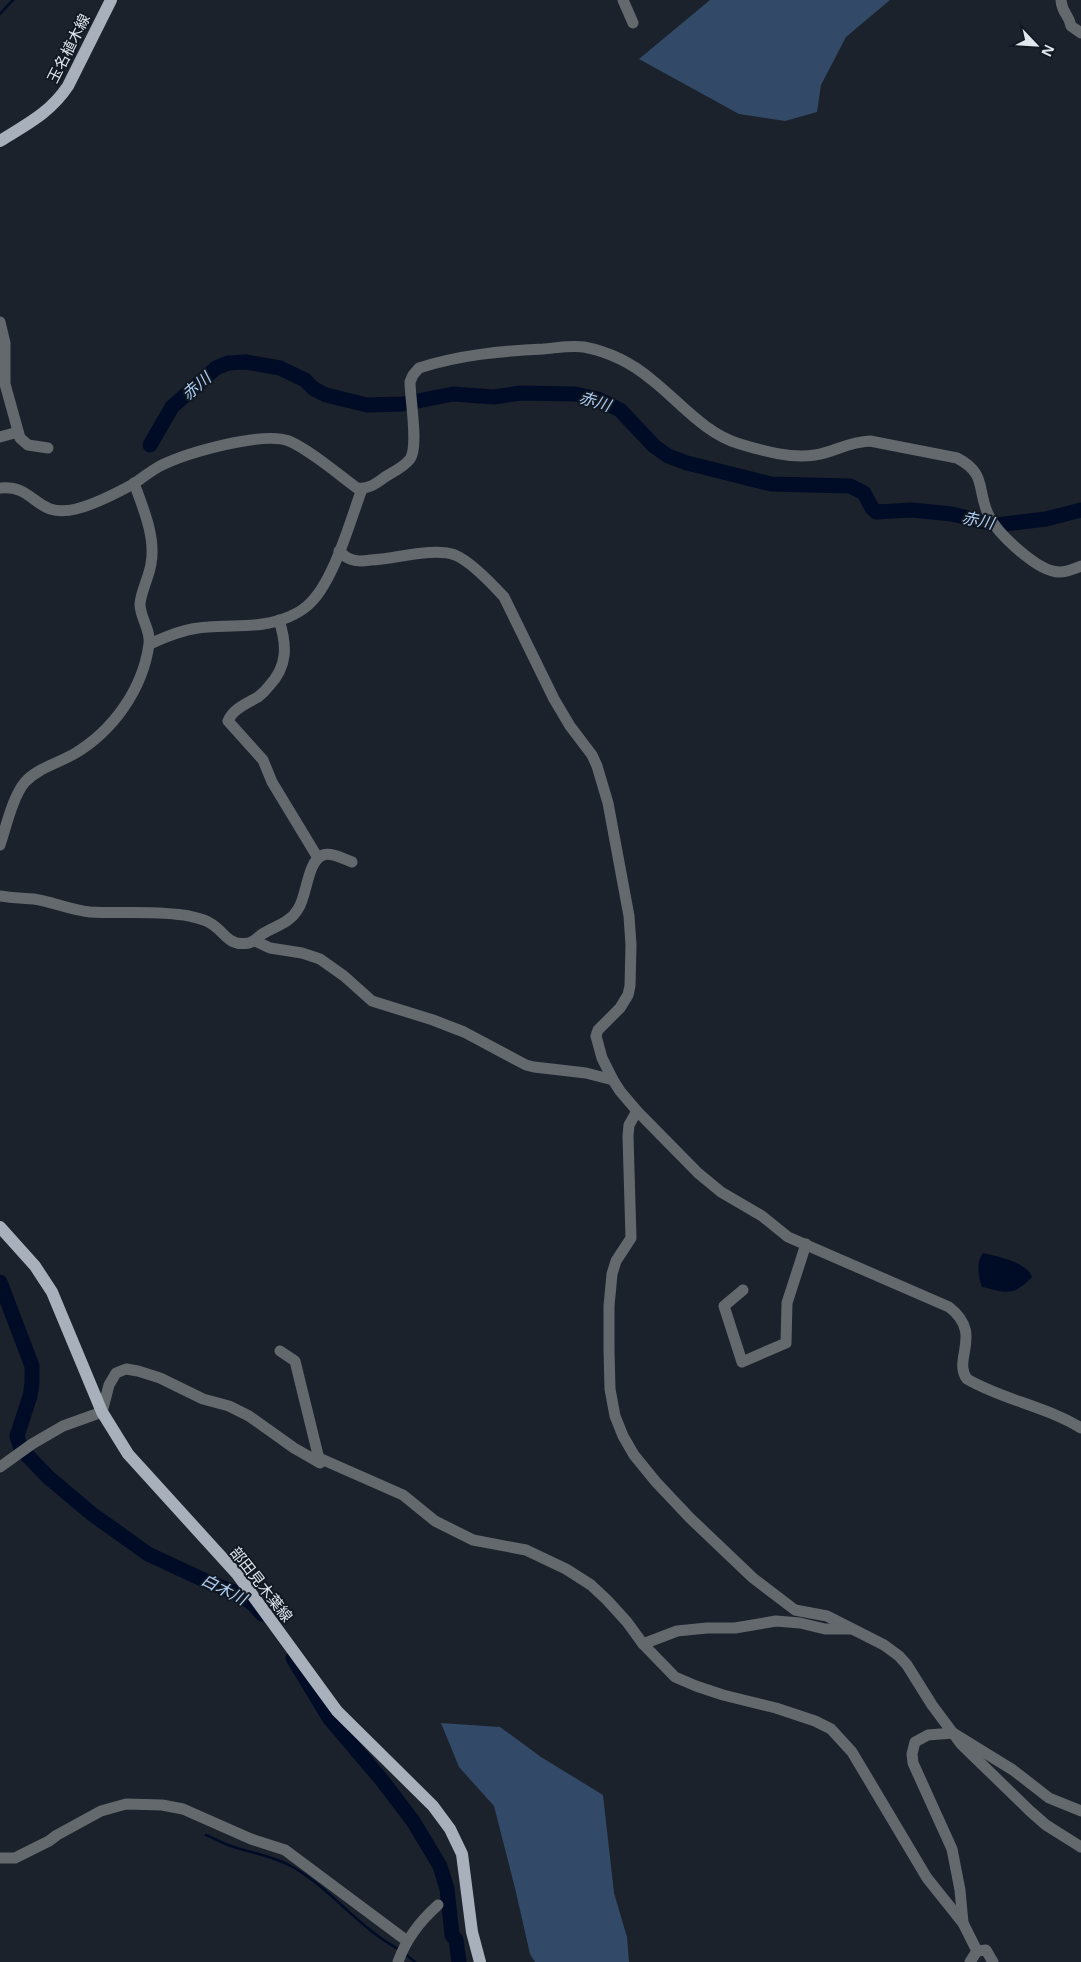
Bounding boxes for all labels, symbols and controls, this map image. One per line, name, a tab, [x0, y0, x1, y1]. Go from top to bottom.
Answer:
street label: 玉名植木線	[42, 10, 94, 86]
north arrow	[1011, 20, 1061, 70]
text: N	[1037, 42, 1059, 60]
water label: 赤川	[177, 366, 217, 405]
water label: 赤川	[576, 386, 615, 417]
water label: 赤川	[960, 506, 998, 535]
street label: 部田見木葉線	[226, 1542, 298, 1626]
water label: 白木川	[198, 1568, 252, 1611]

